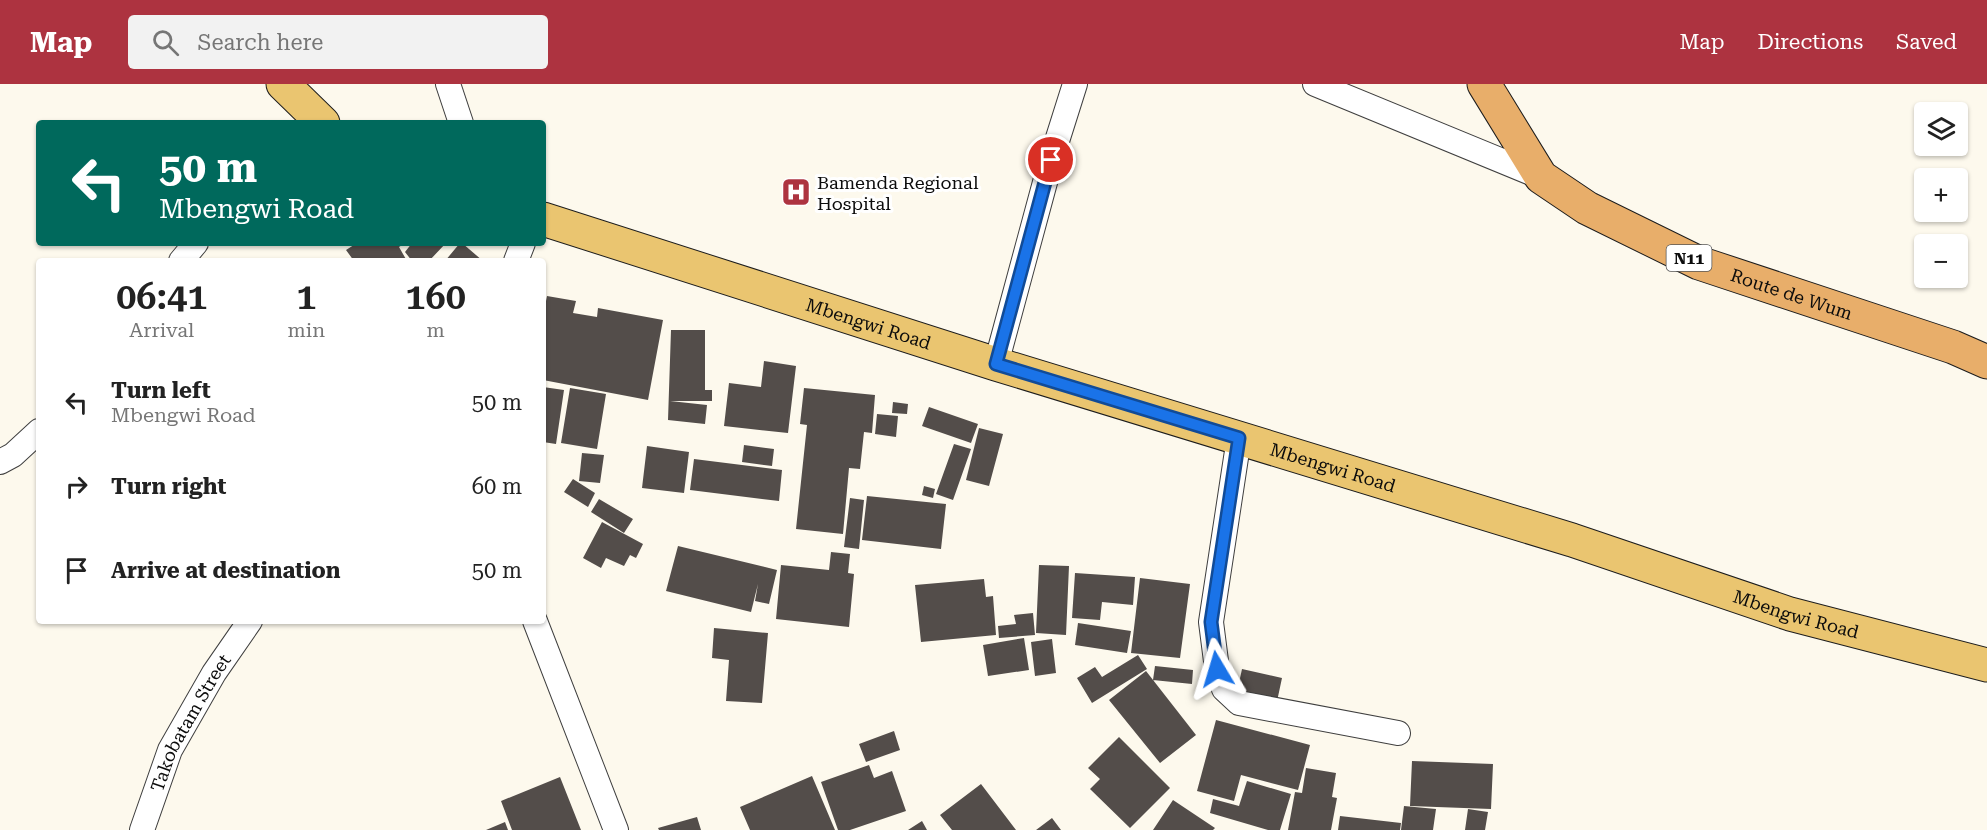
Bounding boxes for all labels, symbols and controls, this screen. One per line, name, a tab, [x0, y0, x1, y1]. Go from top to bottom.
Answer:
search box	[128, 15, 548, 69]
text: Map	[30, 26, 92, 59]
icon: search	[149, 26, 182, 59]
text: Search here	[197, 30, 323, 55]
text: Map	[1680, 30, 1724, 54]
text: Directions	[1757, 30, 1863, 54]
text: Saved	[1896, 30, 1957, 54]
map controls	[1914, 102, 1968, 288]
button: layers	[1914, 102, 1968, 156]
pin	[1025, 134, 1076, 185]
text: 50 m	[159, 143, 257, 192]
icon: arrive	[1034, 143, 1067, 176]
icon: left	[60, 144, 138, 222]
button: +	[1914, 168, 1968, 222]
place label: Bamenda Regional Hospital	[817, 172, 979, 214]
hospital icon: Bamenda Regional Hospital	[780, 176, 812, 208]
text: Mbengwi Road	[159, 193, 354, 225]
button: −	[1914, 234, 1968, 288]
road number: N11	[1666, 245, 1712, 271]
street label: Route de Wum	[1728, 264, 1855, 324]
text: 06:41	[116, 276, 207, 318]
text: 1	[296, 276, 316, 318]
text: 160	[405, 276, 466, 318]
street label: Mbengwi Road	[804, 293, 934, 353]
text: Arrival	[129, 318, 194, 342]
text: min	[288, 318, 325, 342]
text: m	[426, 318, 445, 342]
text: Turn left	[111, 378, 211, 403]
icon: left	[60, 386, 93, 419]
text: 50 m	[472, 390, 522, 415]
text: Mbengwi Road	[111, 403, 256, 427]
street label: Mbengwi Road	[1268, 438, 1399, 496]
icon: right	[60, 470, 93, 503]
text: Turn right	[111, 474, 226, 499]
text: 60 m	[472, 474, 522, 499]
icon: arrive	[60, 554, 93, 587]
text: Arrive at destination	[111, 558, 340, 583]
text: 50 m	[472, 558, 522, 583]
street label: Mbengwi Road	[1731, 585, 1862, 642]
position arrow	[1185, 637, 1249, 701]
street label: Takobatam Street	[146, 650, 235, 794]

